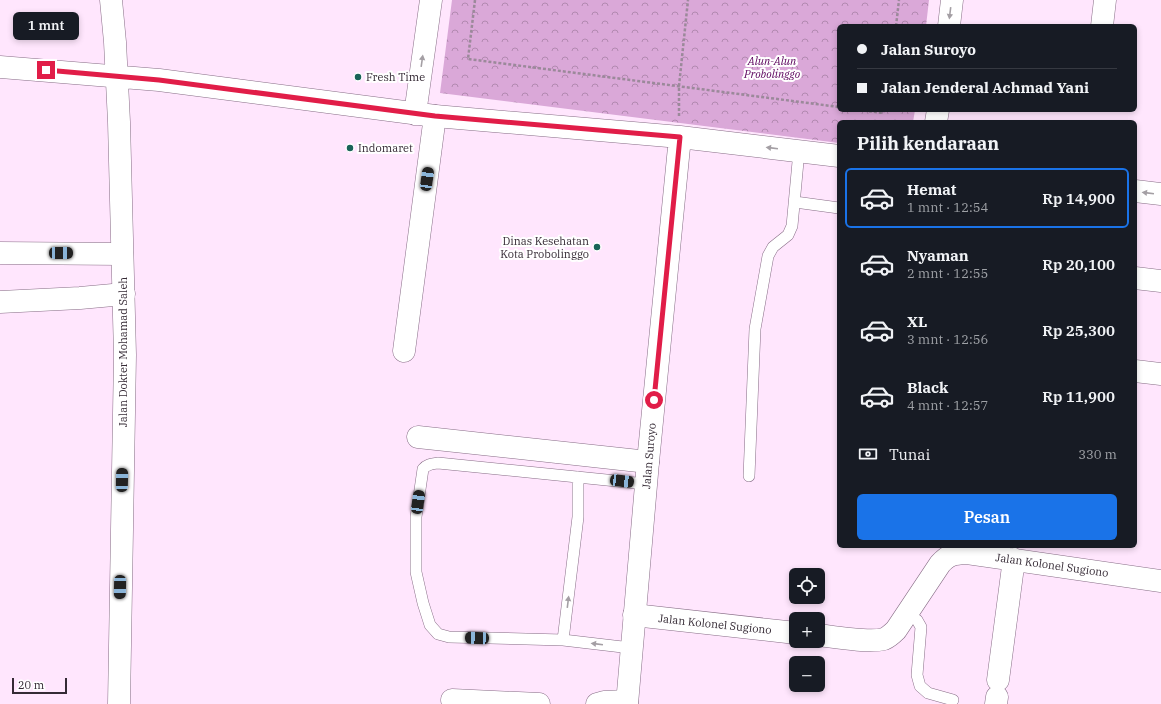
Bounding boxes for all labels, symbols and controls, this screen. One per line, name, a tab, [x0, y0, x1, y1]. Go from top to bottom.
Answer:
one-way arrow	[947, 7, 954, 19]
callout: 1 mnt	[13, 12, 79, 40]
text: 1 mnt	[28, 17, 64, 34]
text: Jalan Suroyo	[881, 40, 976, 59]
park label: Alun-Alun Probolinggo	[743, 54, 801, 81]
one-way arrow	[419, 55, 425, 67]
route end	[37, 61, 55, 79]
place label: Fresh Time	[366, 70, 425, 84]
marker: Fresh Time	[353, 72, 363, 82]
text: Jalan Jenderal Achmad Yani	[881, 78, 1089, 97]
text: Pilih kendaraan	[857, 132, 999, 155]
place label: Indomaret	[358, 141, 413, 155]
marker: Indomaret	[345, 143, 355, 153]
one-way arrow	[766, 145, 779, 151]
car	[419, 166, 435, 192]
icon: car	[859, 180, 895, 216]
text: Hemat	[907, 180, 956, 199]
text: Rp 14,900	[1042, 189, 1115, 208]
one-way arrow	[1142, 189, 1154, 196]
text: 1 mnt · 12:54	[907, 199, 988, 216]
place label: Dinas Kesehatan Kota Probolinggo	[500, 234, 589, 261]
marker: Dinas Kesehatan Kota Probolinggo	[592, 242, 602, 252]
icon: car	[859, 246, 895, 282]
text: Nyaman	[907, 246, 969, 265]
car	[49, 247, 73, 259]
text: Rp 20,100	[1042, 255, 1115, 274]
text: 2 mnt · 12:55	[907, 265, 988, 282]
street label: Jalan Dokter Mohamad Saleh	[116, 277, 130, 427]
icon: car	[859, 312, 895, 348]
text: XL	[907, 312, 927, 331]
text: Rp 25,300	[1042, 321, 1115, 340]
text: 3 mnt · 12:56	[907, 331, 988, 348]
icon: car	[859, 378, 895, 414]
text: Black	[907, 378, 948, 397]
text: Rp 11,900	[1042, 387, 1115, 406]
route start	[645, 391, 663, 409]
text: 4 mnt · 12:57	[907, 397, 988, 414]
street label: Jalan Suroyo	[639, 422, 659, 490]
icon: cash	[857, 443, 879, 465]
text: Tunai	[889, 445, 930, 464]
text: 330 m	[1078, 446, 1117, 463]
car	[116, 468, 128, 492]
car	[609, 474, 635, 488]
car	[410, 489, 426, 515]
button: Pesan	[857, 494, 1117, 540]
street label: Jalan Kolonel Sugiono	[995, 550, 1109, 580]
map controls	[789, 568, 825, 692]
button: locate	[789, 568, 825, 604]
car	[114, 575, 126, 599]
one-way arrow	[565, 595, 571, 608]
street label: Jalan Kolonel Sugiono	[658, 611, 772, 637]
button: +	[789, 612, 825, 648]
car	[465, 632, 489, 644]
one-way arrow	[591, 641, 603, 647]
button: −	[789, 656, 825, 692]
scale bar	[12, 676, 67, 695]
text: 20 m	[18, 678, 44, 692]

